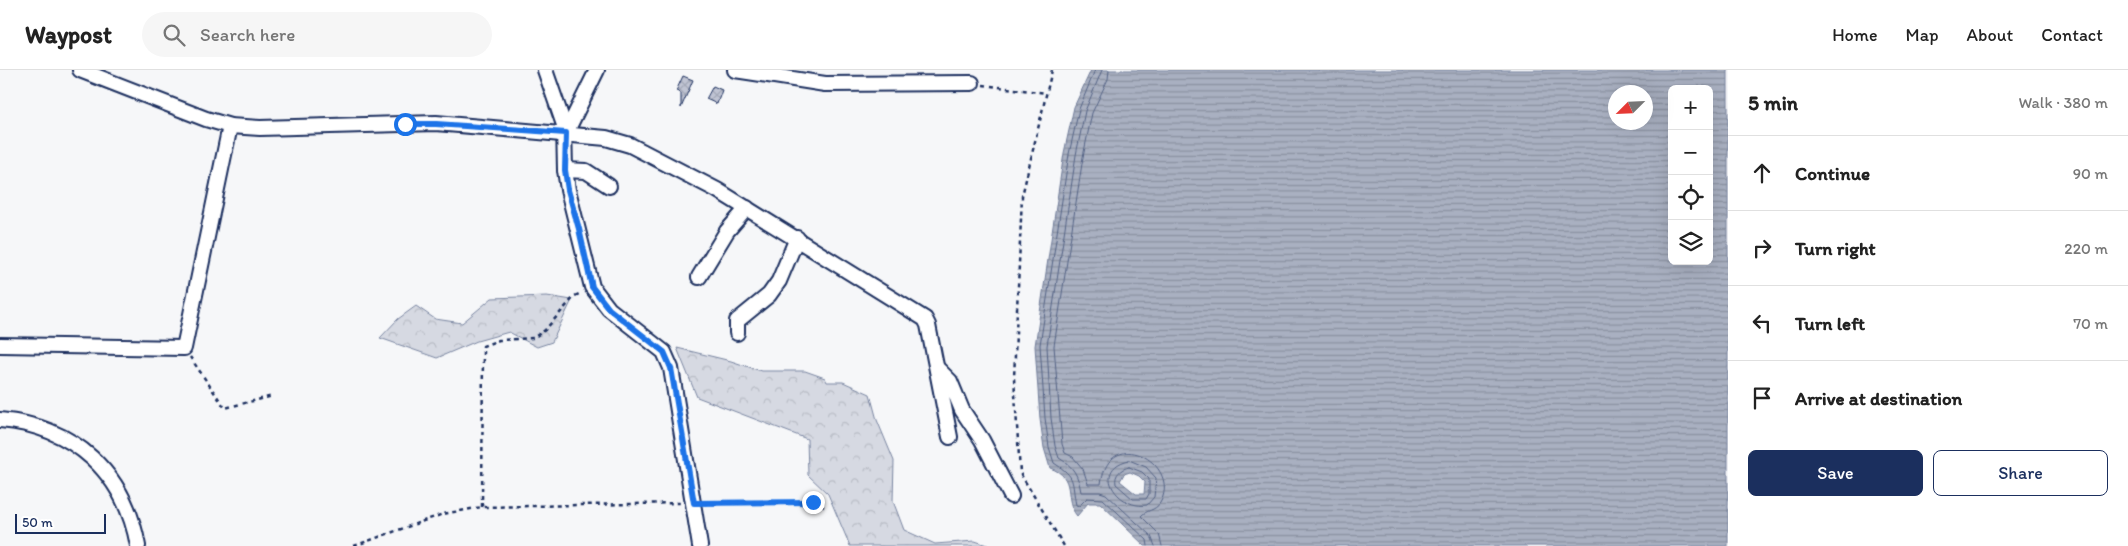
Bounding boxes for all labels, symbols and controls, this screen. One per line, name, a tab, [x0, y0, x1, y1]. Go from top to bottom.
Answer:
search box	[142, 12, 492, 57]
text: Waypost	[25, 20, 112, 49]
icon: search	[160, 21, 188, 49]
text: Search here	[200, 23, 295, 46]
text: Home	[1832, 24, 1878, 46]
text: Map	[1906, 24, 1939, 46]
text: About	[1967, 24, 2013, 46]
text: Contact	[2041, 24, 2103, 46]
north arrow	[1608, 85, 1653, 130]
map controls	[1668, 85, 1713, 265]
button: +	[1668, 85, 1713, 130]
text: 5 min	[1748, 90, 1798, 115]
text: Walk · 380 m	[2018, 93, 2108, 112]
route start	[394, 113, 417, 136]
button: −	[1668, 130, 1713, 175]
icon: ahead	[1748, 159, 1776, 187]
text: Continue	[1795, 162, 1870, 185]
text: 90 m	[2073, 164, 2108, 183]
button: locate	[1668, 175, 1713, 220]
button: layers	[1668, 220, 1713, 265]
icon: right	[1748, 234, 1776, 262]
text: Turn right	[1795, 237, 1876, 260]
text: 220 m	[2064, 239, 2108, 258]
icon: left	[1748, 309, 1776, 337]
text: Turn left	[1795, 312, 1865, 335]
text: 70 m	[2073, 314, 2108, 333]
icon: arrive	[1748, 384, 1776, 412]
text: Arrive at destination	[1795, 387, 1962, 410]
button: Save	[1748, 450, 1923, 496]
button: Share	[1933, 450, 2108, 496]
route end	[802, 491, 825, 514]
scale bar	[15, 511, 106, 534]
text: 50 m	[22, 514, 53, 531]

